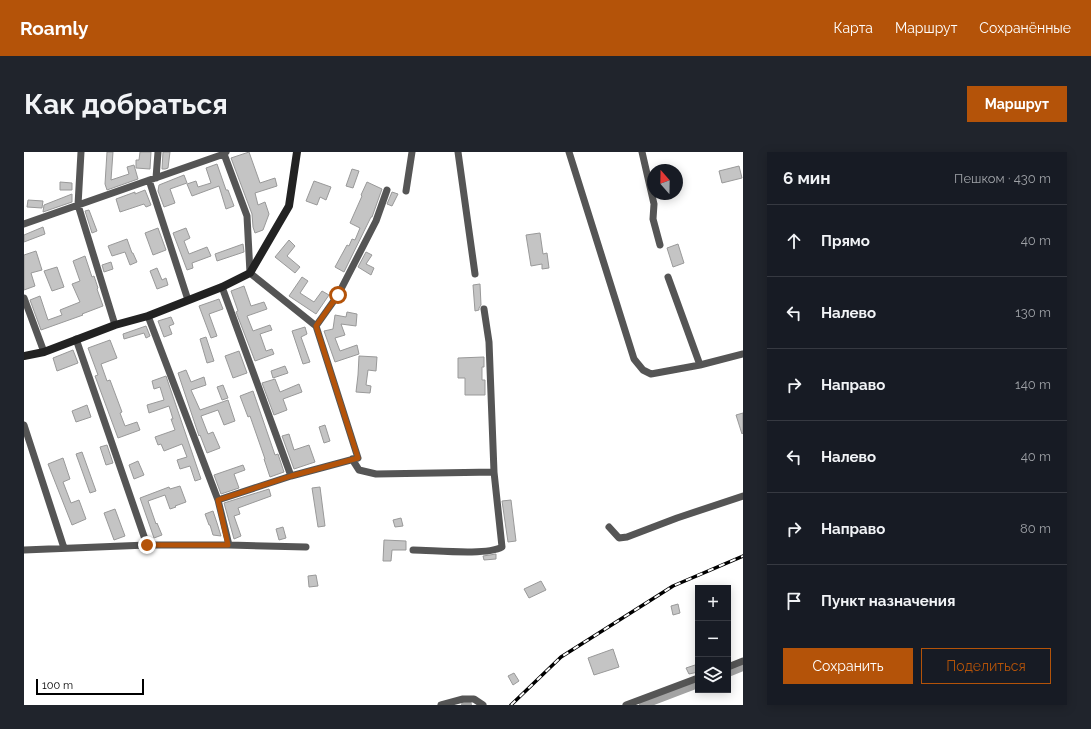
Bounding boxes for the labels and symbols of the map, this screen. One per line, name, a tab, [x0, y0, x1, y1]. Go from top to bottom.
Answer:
north arrow	[647, 164, 683, 200]
route start	[329, 286, 347, 304]
route end	[138, 536, 156, 554]
scale bar	[36, 677, 144, 696]

